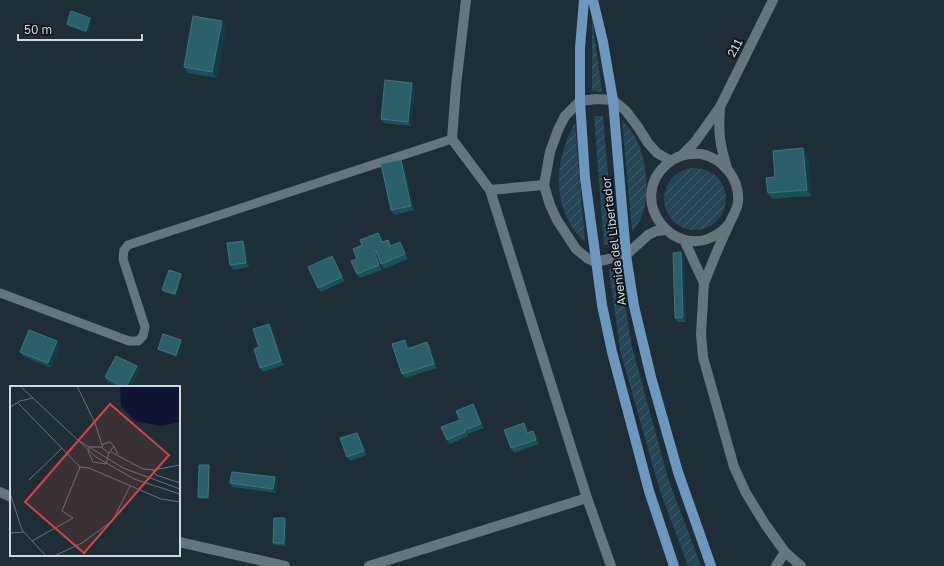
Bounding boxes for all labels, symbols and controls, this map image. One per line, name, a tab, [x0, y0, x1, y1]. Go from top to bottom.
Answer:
scale bar	[18, 16, 142, 42]
text: 50 m	[24, 22, 52, 37]
street label: 211	[724, 36, 746, 59]
street label: Avenida del Libertador	[598, 175, 629, 306]
inset map	[10, 386, 180, 556]

